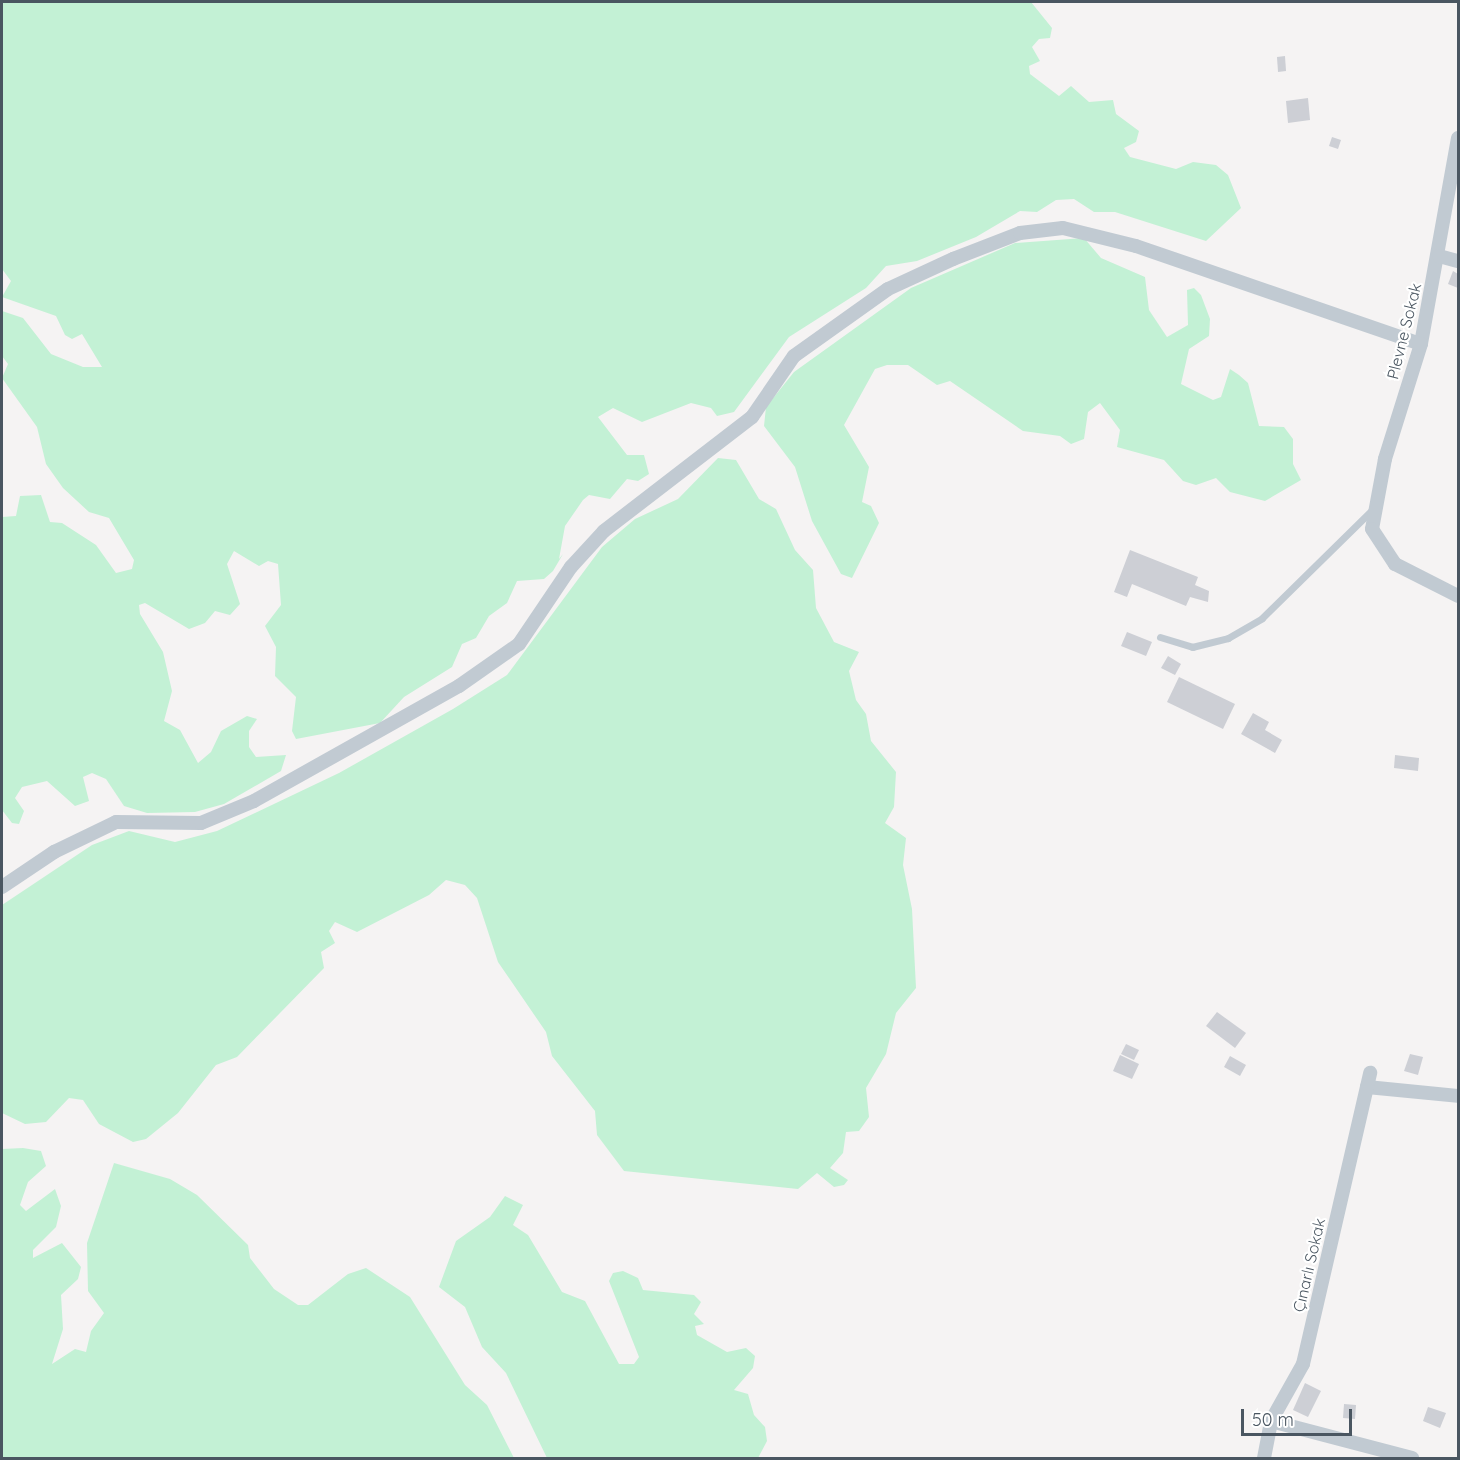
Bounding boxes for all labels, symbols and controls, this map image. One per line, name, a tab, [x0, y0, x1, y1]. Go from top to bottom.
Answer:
street label: Plevne Sokak	[1383, 281, 1425, 381]
street label: Çınarlı Sokak	[1289, 1216, 1329, 1314]
scale bar	[1244, 1397, 1355, 1435]
text: 50 m	[1252, 1408, 1294, 1431]

